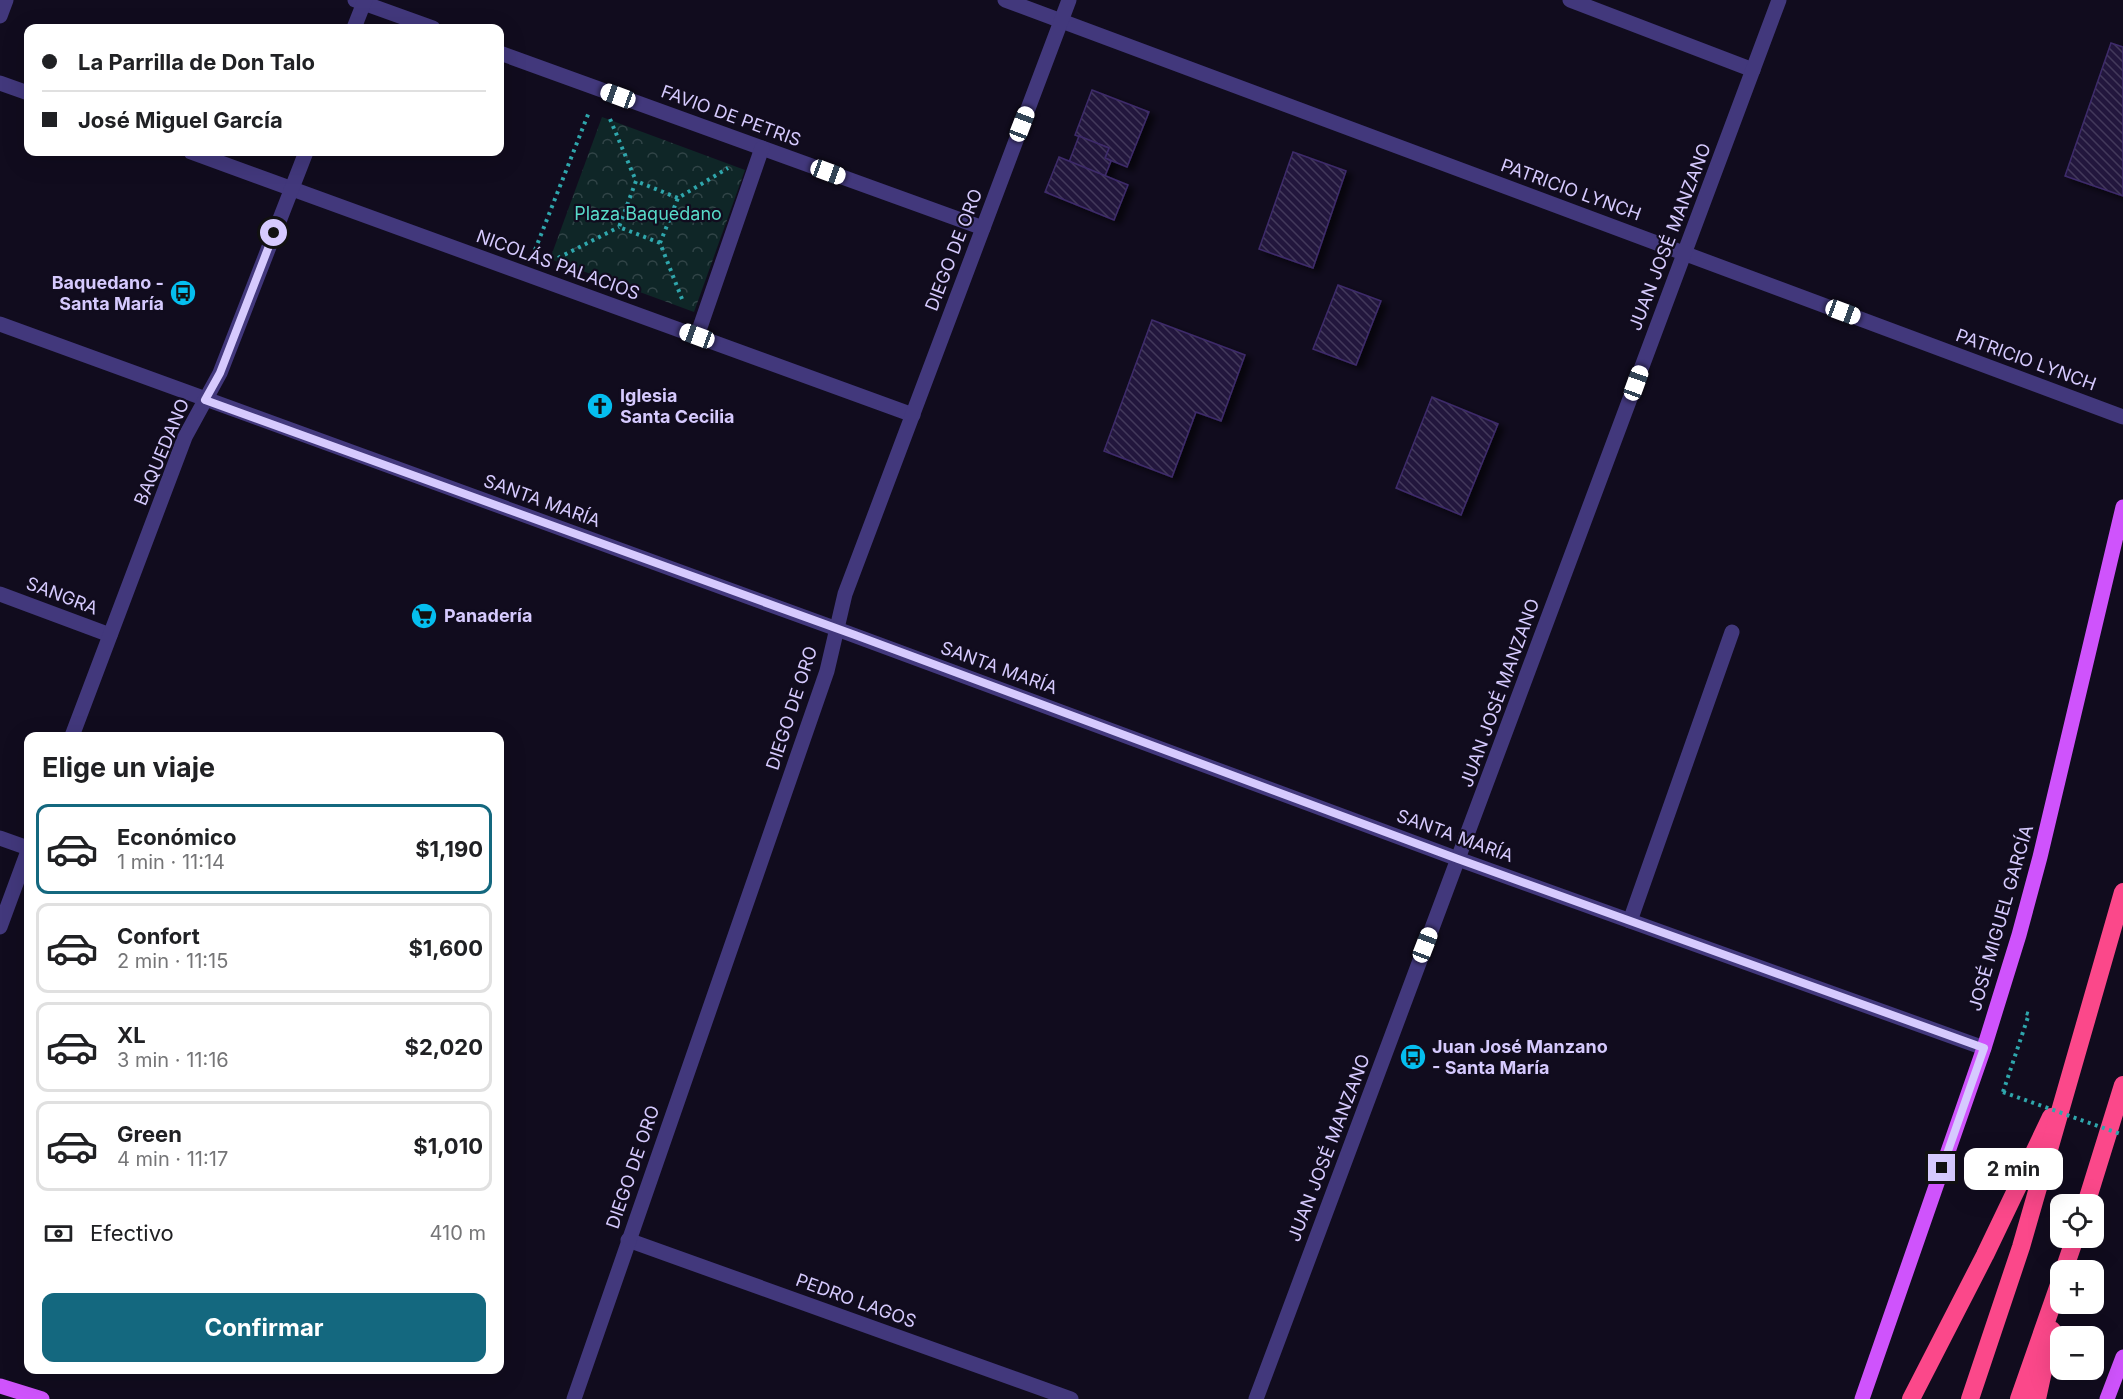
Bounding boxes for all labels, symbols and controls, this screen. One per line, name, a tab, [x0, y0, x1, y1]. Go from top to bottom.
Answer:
text: La Parrilla de Don Talo	[78, 49, 315, 75]
car	[598, 81, 638, 111]
street label: FAVIO DE PETRIS	[658, 81, 804, 151]
car	[1007, 104, 1037, 144]
text: José Miguel García	[78, 107, 283, 133]
street label: JUAN JOSÉ MANZANO	[1623, 140, 1715, 334]
street label: PATRICIO LYNCH	[1498, 154, 1644, 225]
car	[808, 157, 848, 187]
street label: DIEGO DE ORO	[921, 186, 986, 314]
park label: Plaza Baquedano	[574, 203, 722, 224]
route start	[260, 219, 287, 246]
street label: NICOLÁS PALACIOS	[474, 224, 643, 304]
place label: Baquedano - Santa María	[52, 272, 164, 314]
bus stop icon: Baquedano - Santa María	[168, 278, 198, 308]
car	[1823, 297, 1863, 327]
car	[677, 321, 717, 351]
street label: PATRICIO LYNCH	[1953, 324, 2099, 395]
car	[1621, 363, 1651, 403]
place label: Iglesia Santa Cecilia	[620, 385, 735, 427]
church icon: Iglesia Santa Cecilia	[585, 391, 615, 421]
street label: BAQUEDANO	[130, 395, 193, 508]
street label: SANTA MARÍA	[481, 469, 604, 531]
street label: SANGRA	[23, 572, 101, 619]
street label: JUAN JOSÉ MANZANO	[1455, 595, 1543, 790]
supermarket icon: Panadería	[409, 601, 439, 631]
place label: Panadería	[444, 605, 532, 626]
street label: SANTA MARÍA	[938, 636, 1061, 698]
street label: DIEGO DE ORO	[762, 643, 821, 772]
text: Elige un viaje	[42, 751, 215, 784]
street label: SANTA MARÍA	[1394, 804, 1517, 866]
icon: car	[45, 822, 99, 876]
street label: JOSÉ MIGUEL GARCÍA	[1963, 822, 2037, 1013]
text: Económico	[117, 824, 236, 850]
text: $1,190	[415, 836, 483, 862]
text: 1 min · 11:14	[117, 850, 225, 874]
icon: car	[45, 921, 99, 975]
text: Confort	[117, 923, 200, 949]
car	[1410, 925, 1440, 965]
text: $1,600	[408, 935, 483, 961]
text: 2 min · 11:15	[117, 949, 228, 973]
icon: car	[45, 1020, 99, 1074]
text: XL	[117, 1022, 146, 1048]
text: $2,020	[405, 1034, 483, 1060]
place label: Juan José Manzano - Santa María	[1432, 1036, 1608, 1078]
bus stop icon: Juan José Manzano - Santa María	[1398, 1042, 1428, 1072]
text: 3 min · 11:16	[117, 1048, 229, 1072]
street label: JUAN JOSÉ MANZANO	[1282, 1051, 1374, 1245]
street label: DIEGO DE ORO	[602, 1102, 663, 1231]
icon: car	[45, 1119, 99, 1173]
text: Green	[117, 1121, 182, 1147]
text: $1,010	[413, 1133, 483, 1159]
text: 4 min · 11:17	[117, 1147, 228, 1171]
callout: 2 min	[1963, 1147, 2062, 1189]
route end	[1928, 1154, 1955, 1181]
text: 2 min	[1987, 1157, 2040, 1181]
map controls	[2050, 1194, 2104, 1380]
button: locate	[2050, 1194, 2104, 1248]
icon: cash	[42, 1217, 75, 1250]
text: Efectivo	[90, 1220, 174, 1246]
text: 410 m	[430, 1221, 486, 1245]
button: +	[2050, 1260, 2104, 1314]
street label: PEDRO LAGOS	[793, 1269, 919, 1332]
button: Confirmar	[42, 1293, 486, 1362]
button: −	[2050, 1326, 2104, 1380]

